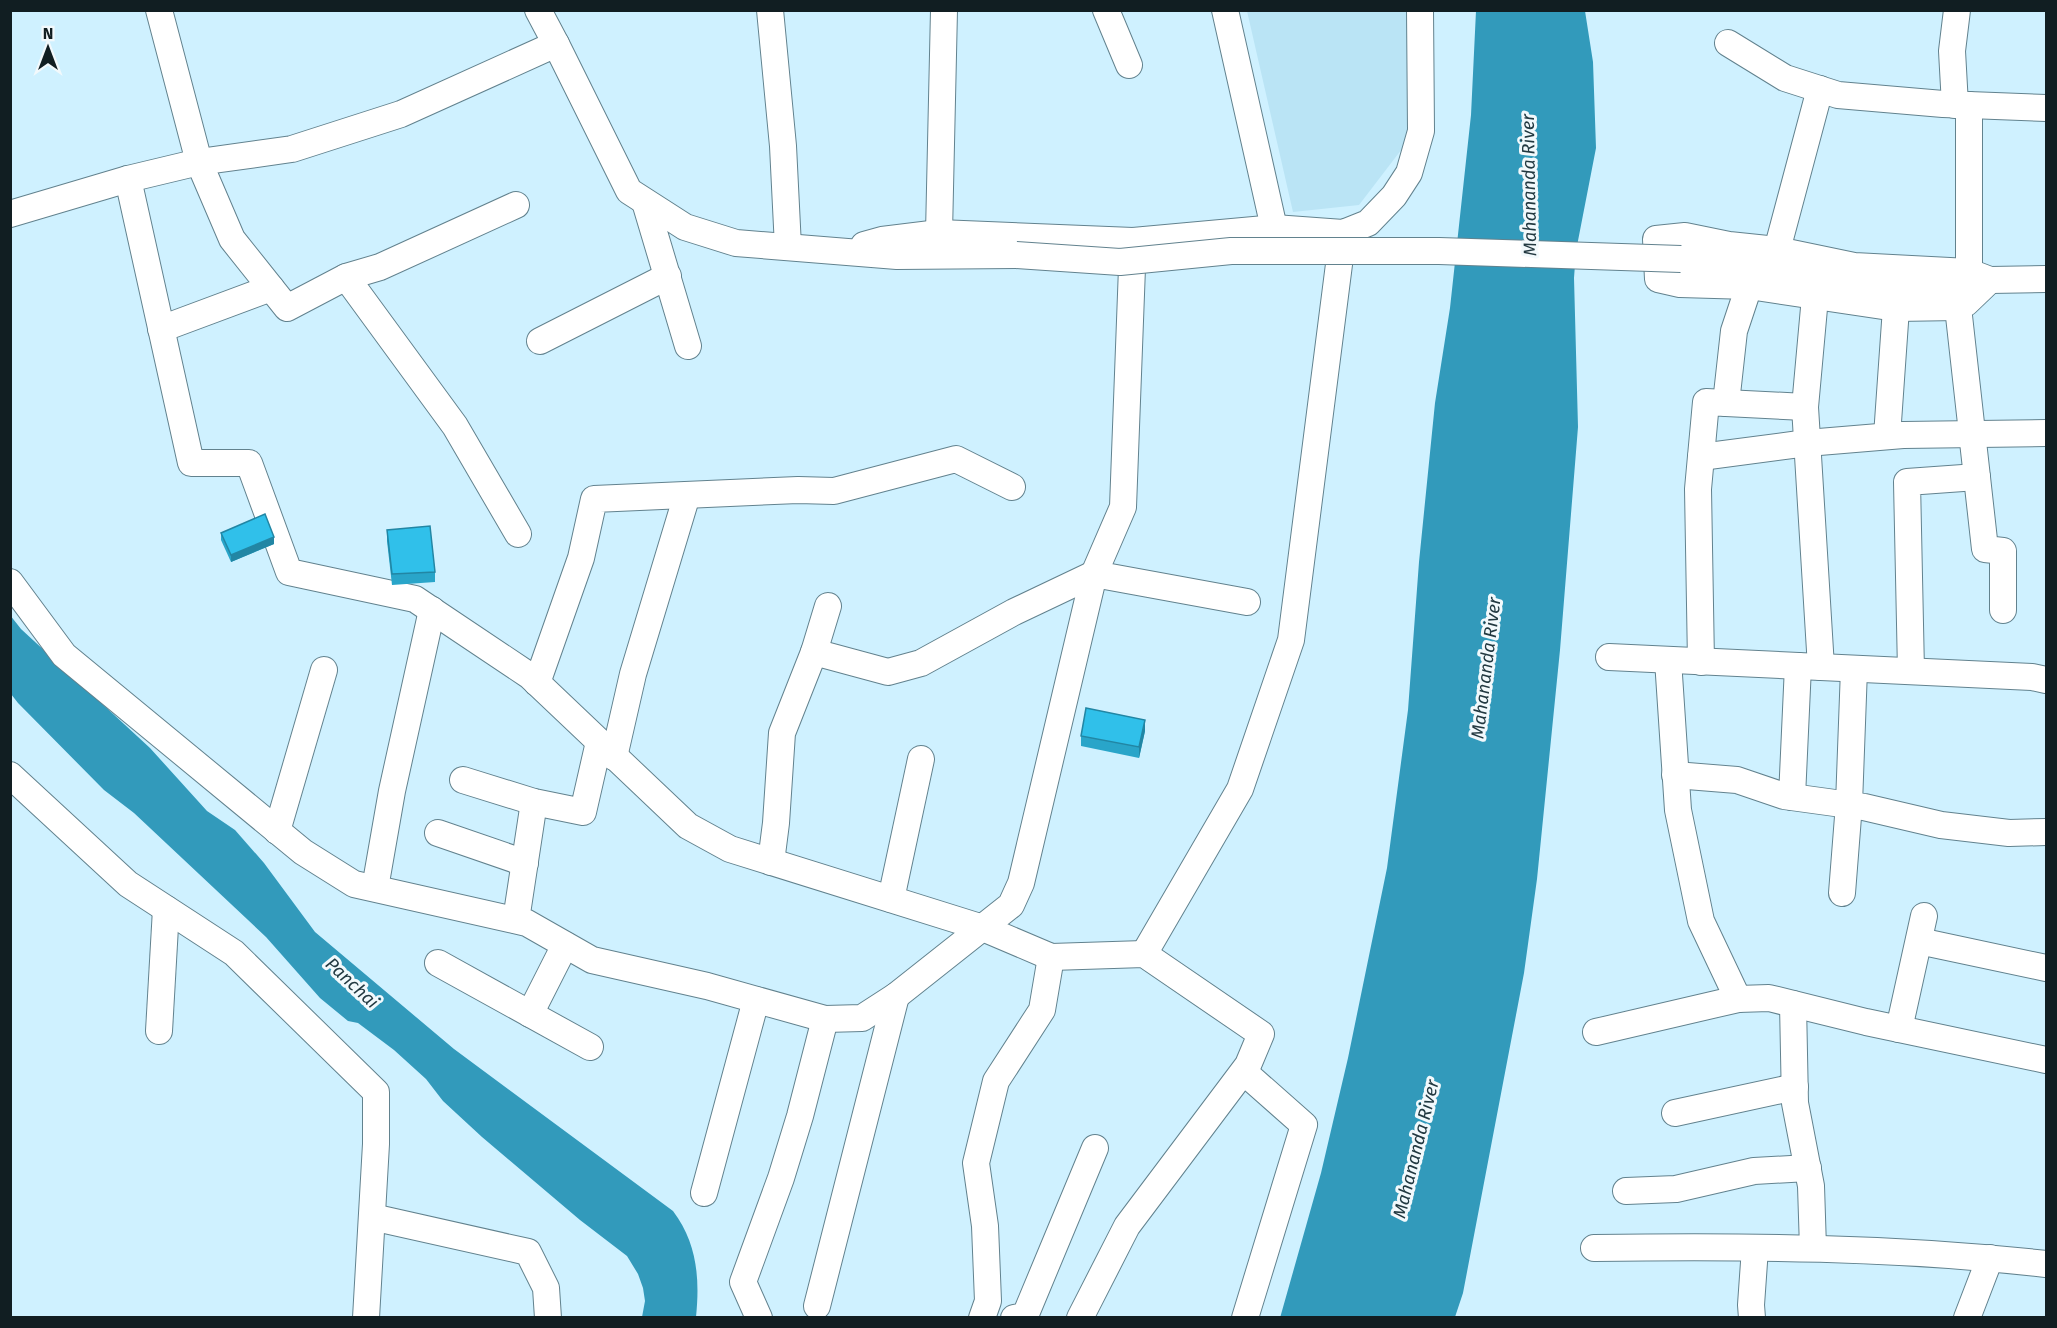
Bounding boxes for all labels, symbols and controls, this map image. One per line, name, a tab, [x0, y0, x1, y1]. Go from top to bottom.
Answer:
north arrow	[18, 18, 78, 78]
text: N	[43, 24, 53, 43]
water label: Mahananda River	[1517, 113, 1541, 256]
water label: Mahananda River	[1466, 595, 1506, 740]
water label: Panchai	[321, 953, 383, 1013]
water label: Mahananda River	[1388, 1076, 1444, 1221]

